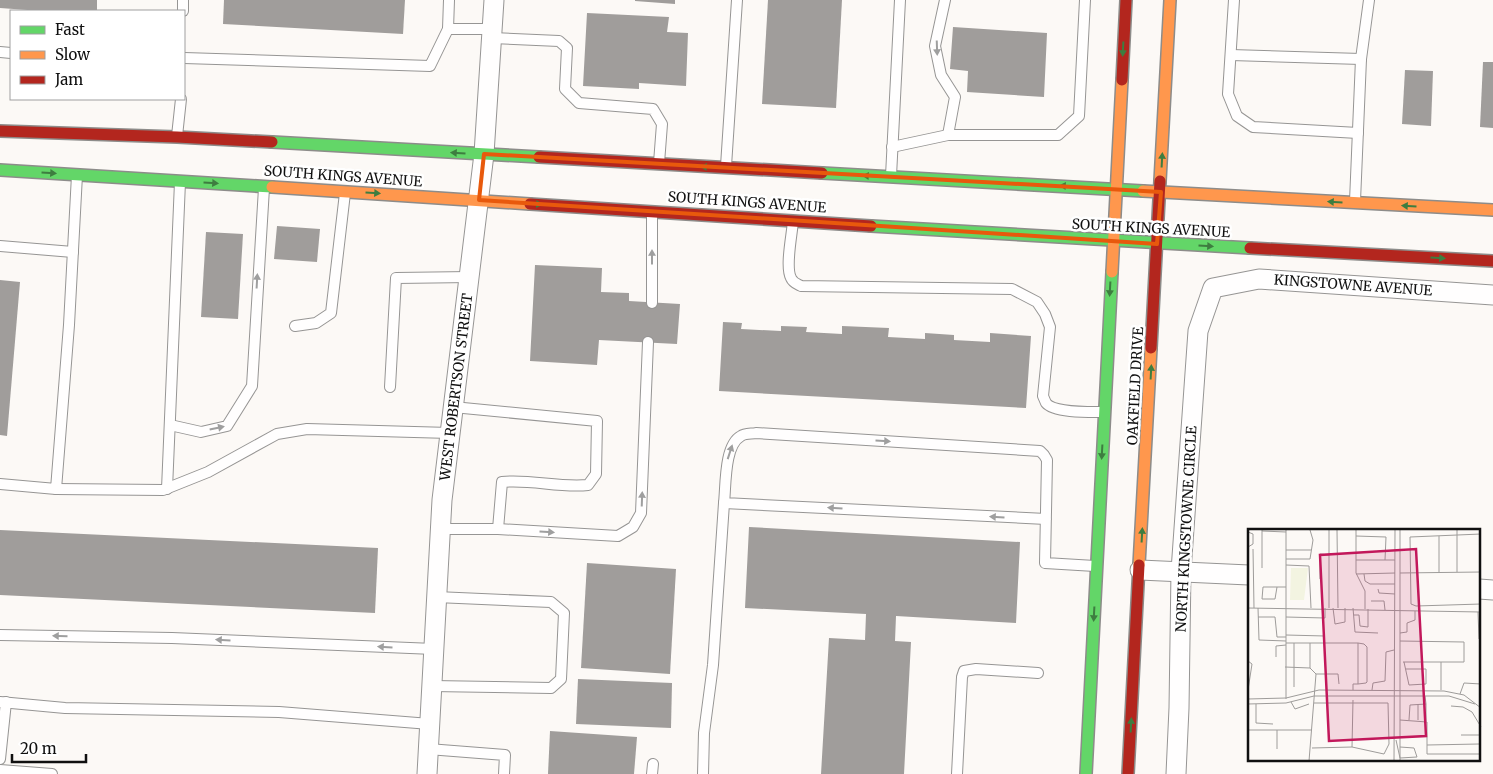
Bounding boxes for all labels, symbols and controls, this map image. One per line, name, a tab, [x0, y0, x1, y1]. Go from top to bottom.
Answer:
legend	[10, 10, 185, 100]
text: Fast	[55, 20, 85, 39]
one-way arrow	[933, 40, 941, 56]
one-way arrow	[1119, 41, 1127, 57]
text: Slow	[55, 45, 90, 64]
text: Jam	[54, 70, 83, 89]
one-way arrow	[450, 148, 466, 156]
one-way arrow	[1159, 152, 1167, 168]
street label: SOUTH KINGS AVENUE	[263, 161, 423, 191]
one-way arrow	[699, 162, 715, 170]
one-way arrow	[41, 169, 57, 177]
one-way arrow	[862, 171, 878, 179]
one-way arrow	[203, 180, 219, 188]
one-way arrow	[1059, 182, 1075, 190]
street label: SOUTH KINGS AVENUE	[667, 187, 827, 217]
one-way arrow	[365, 190, 381, 198]
one-way arrow	[1327, 197, 1343, 205]
one-way arrow	[527, 200, 543, 208]
one-way arrow	[1401, 201, 1417, 209]
street label: SOUTH KINGS AVENUE	[1071, 215, 1231, 241]
one-way arrow	[1198, 243, 1214, 251]
one-way arrow	[648, 249, 656, 265]
one-way arrow	[1431, 255, 1447, 263]
street label: KINGSTOWNE AVENUE	[1273, 270, 1433, 300]
one-way arrow	[254, 272, 262, 288]
one-way arrow	[1106, 282, 1114, 298]
street label: WEST ROBERTSON STREET	[435, 292, 476, 483]
street label: OAKFIELD DRIVE	[1123, 326, 1147, 446]
one-way arrow	[1147, 364, 1155, 380]
one-way arrow	[210, 424, 225, 432]
street label: NORTH KINGSTOWNE CIRCLE	[1172, 425, 1200, 633]
one-way arrow	[875, 437, 891, 445]
one-way arrow	[727, 444, 735, 459]
one-way arrow	[1098, 444, 1106, 460]
one-way arrow	[638, 490, 646, 506]
one-way arrow	[826, 504, 842, 512]
one-way arrow	[989, 512, 1005, 520]
one-way arrow	[1138, 526, 1146, 542]
one-way arrow	[539, 528, 555, 536]
inset map	[1248, 529, 1480, 762]
one-way arrow	[1089, 606, 1097, 622]
one-way arrow	[52, 632, 68, 640]
one-way arrow	[214, 635, 230, 643]
one-way arrow	[377, 643, 393, 651]
one-way arrow	[1127, 717, 1135, 733]
scale bar	[12, 732, 86, 764]
text: 20 m	[20, 739, 57, 758]

